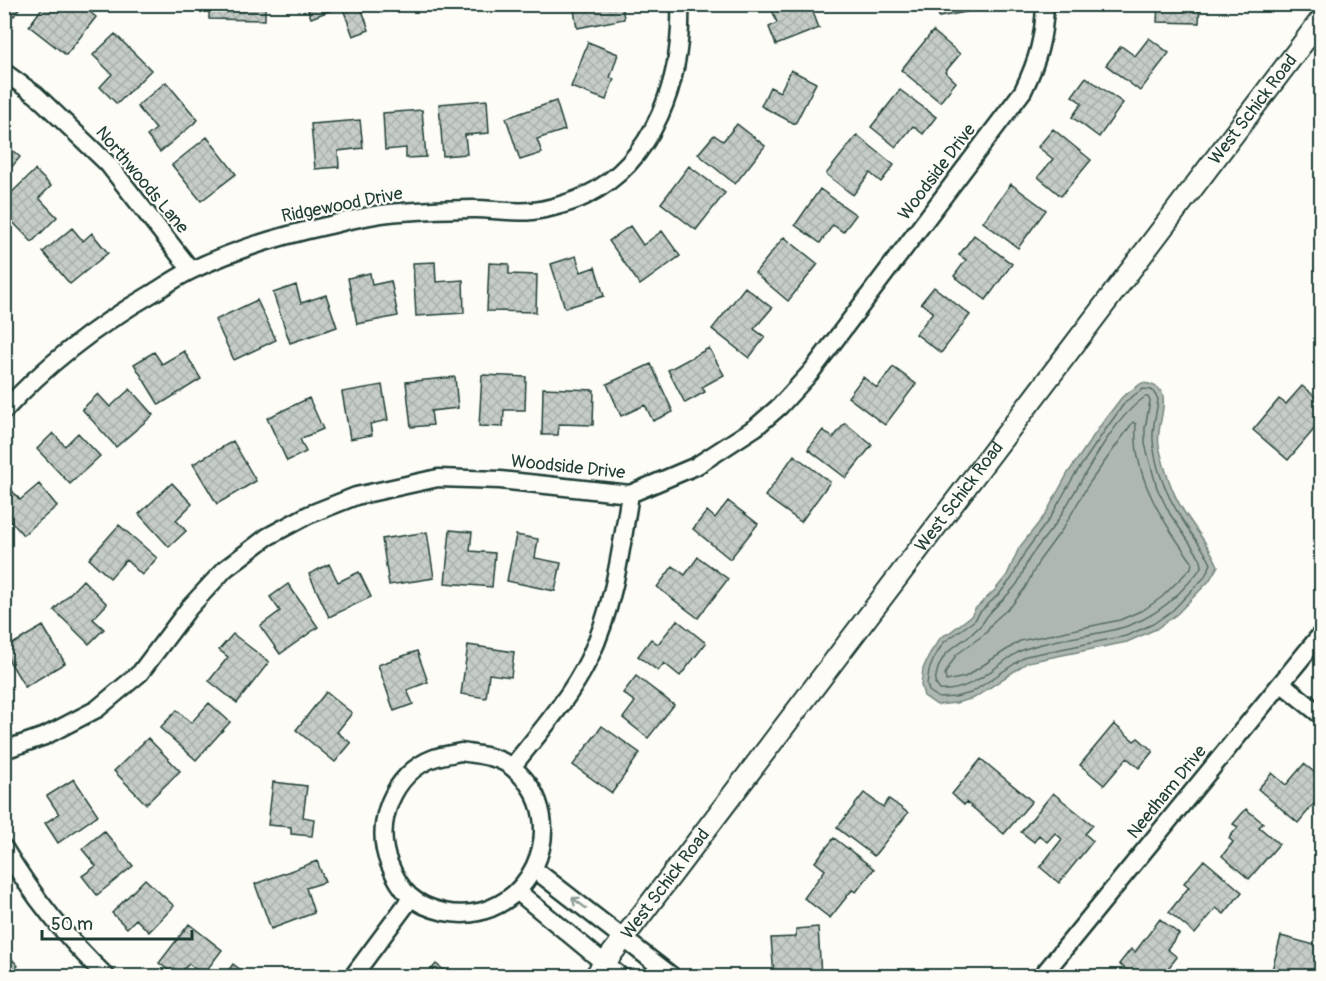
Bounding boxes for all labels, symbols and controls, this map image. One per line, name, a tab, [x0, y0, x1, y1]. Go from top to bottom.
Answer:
street label: West Schick Road	[1203, 49, 1302, 169]
street label: Woodside Drive	[893, 119, 981, 225]
street label: Northwoods Lane	[90, 122, 194, 239]
street label: Ridgewood Drive	[279, 182, 405, 228]
street label: West Schick Road	[910, 437, 1008, 556]
street label: Woodside Drive	[510, 450, 627, 484]
street label: Needham Drive	[1122, 740, 1212, 843]
street label: West Schick Road	[616, 824, 714, 943]
one-way arrow	[572, 897, 588, 910]
scale bar	[42, 903, 192, 941]
text: 50 m	[51, 913, 93, 936]

